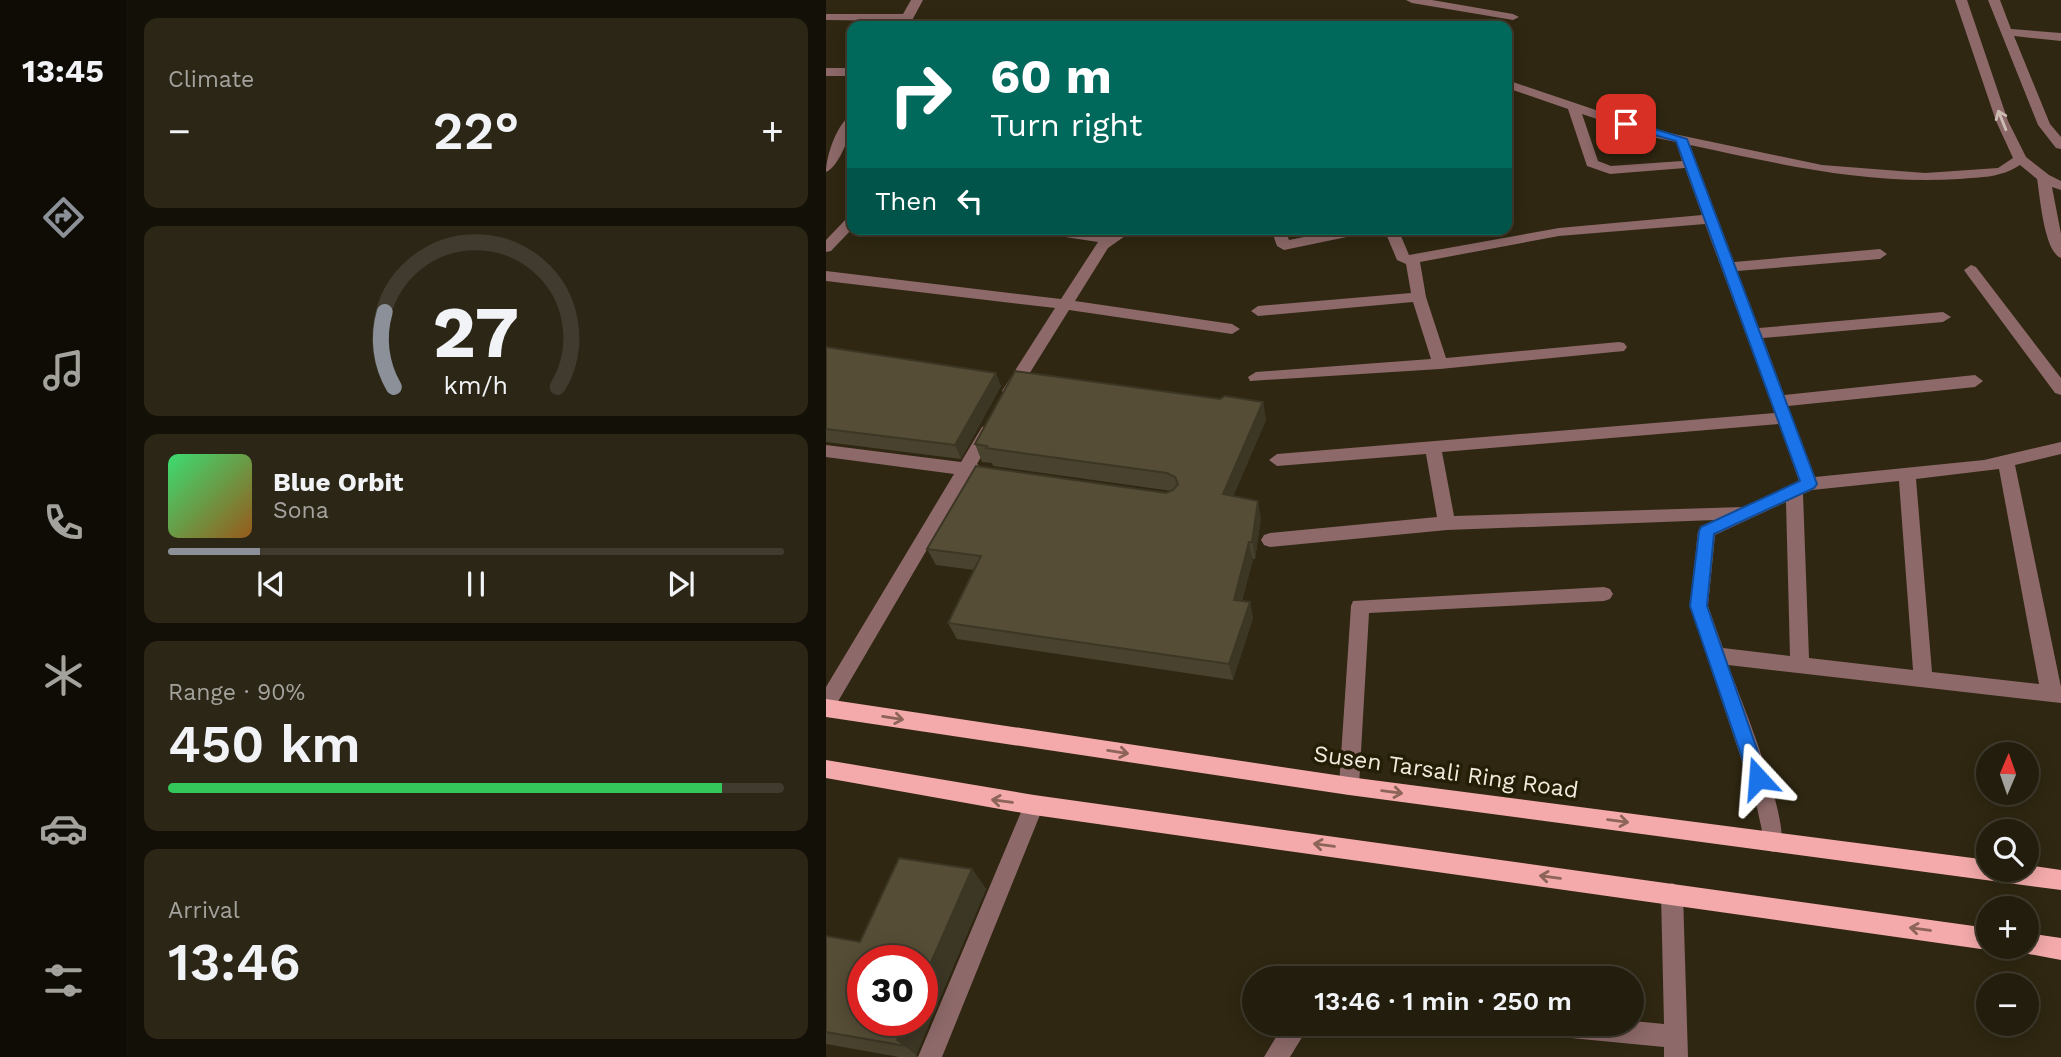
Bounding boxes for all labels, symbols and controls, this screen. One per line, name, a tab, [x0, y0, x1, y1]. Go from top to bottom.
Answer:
text: 60 m	[990, 47, 1112, 105]
icon: right	[875, 49, 966, 140]
text: 13:45	[22, 52, 104, 90]
text: Climate	[168, 66, 254, 93]
pin	[1596, 94, 1656, 154]
text: 22°	[433, 101, 519, 162]
icon: arrive	[1607, 105, 1645, 143]
text: Turn right	[990, 106, 1142, 144]
text: −	[168, 109, 191, 153]
text: +	[761, 109, 784, 153]
one-way arrow	[1995, 109, 2008, 131]
icon: left	[951, 182, 989, 220]
text: Then	[875, 186, 937, 216]
icon: directions	[39, 193, 88, 242]
text: 27	[433, 289, 519, 375]
icon: music	[39, 346, 88, 395]
text: km/h	[444, 370, 508, 399]
text: Blue Orbit	[273, 467, 403, 497]
text: Sona	[273, 497, 329, 524]
icon: phone	[39, 498, 88, 547]
icon: previous	[252, 565, 290, 603]
icon: pause	[457, 565, 495, 603]
icon: next	[662, 565, 700, 603]
icon: climate	[39, 651, 88, 700]
text: Range · 90%	[168, 679, 305, 706]
one-way arrow	[882, 712, 904, 725]
text: 450 km	[168, 714, 361, 775]
street label: Susen Tarsali Ring Road	[1312, 740, 1580, 804]
position arrow	[1721, 741, 1795, 815]
north arrow	[1976, 742, 2039, 805]
map controls	[1976, 742, 2039, 1036]
one-way arrow	[1107, 745, 1129, 758]
one-way arrow	[1380, 785, 1403, 798]
one-way arrow	[991, 794, 1014, 807]
icon: car	[39, 804, 88, 853]
one-way arrow	[1606, 815, 1628, 828]
button: search	[1976, 819, 2039, 882]
one-way arrow	[1313, 839, 1336, 852]
one-way arrow	[1539, 870, 1561, 883]
button: +	[1976, 896, 2039, 959]
text: Arrival	[168, 897, 240, 924]
one-way arrow	[1910, 923, 1932, 936]
text: 13:46	[168, 932, 301, 993]
speed limit sign: 30	[847, 945, 938, 1036]
icon: filters	[39, 956, 88, 1005]
button: −	[1976, 973, 2039, 1036]
text: 13:46 · 1 min · 250 m	[1314, 986, 1572, 1016]

